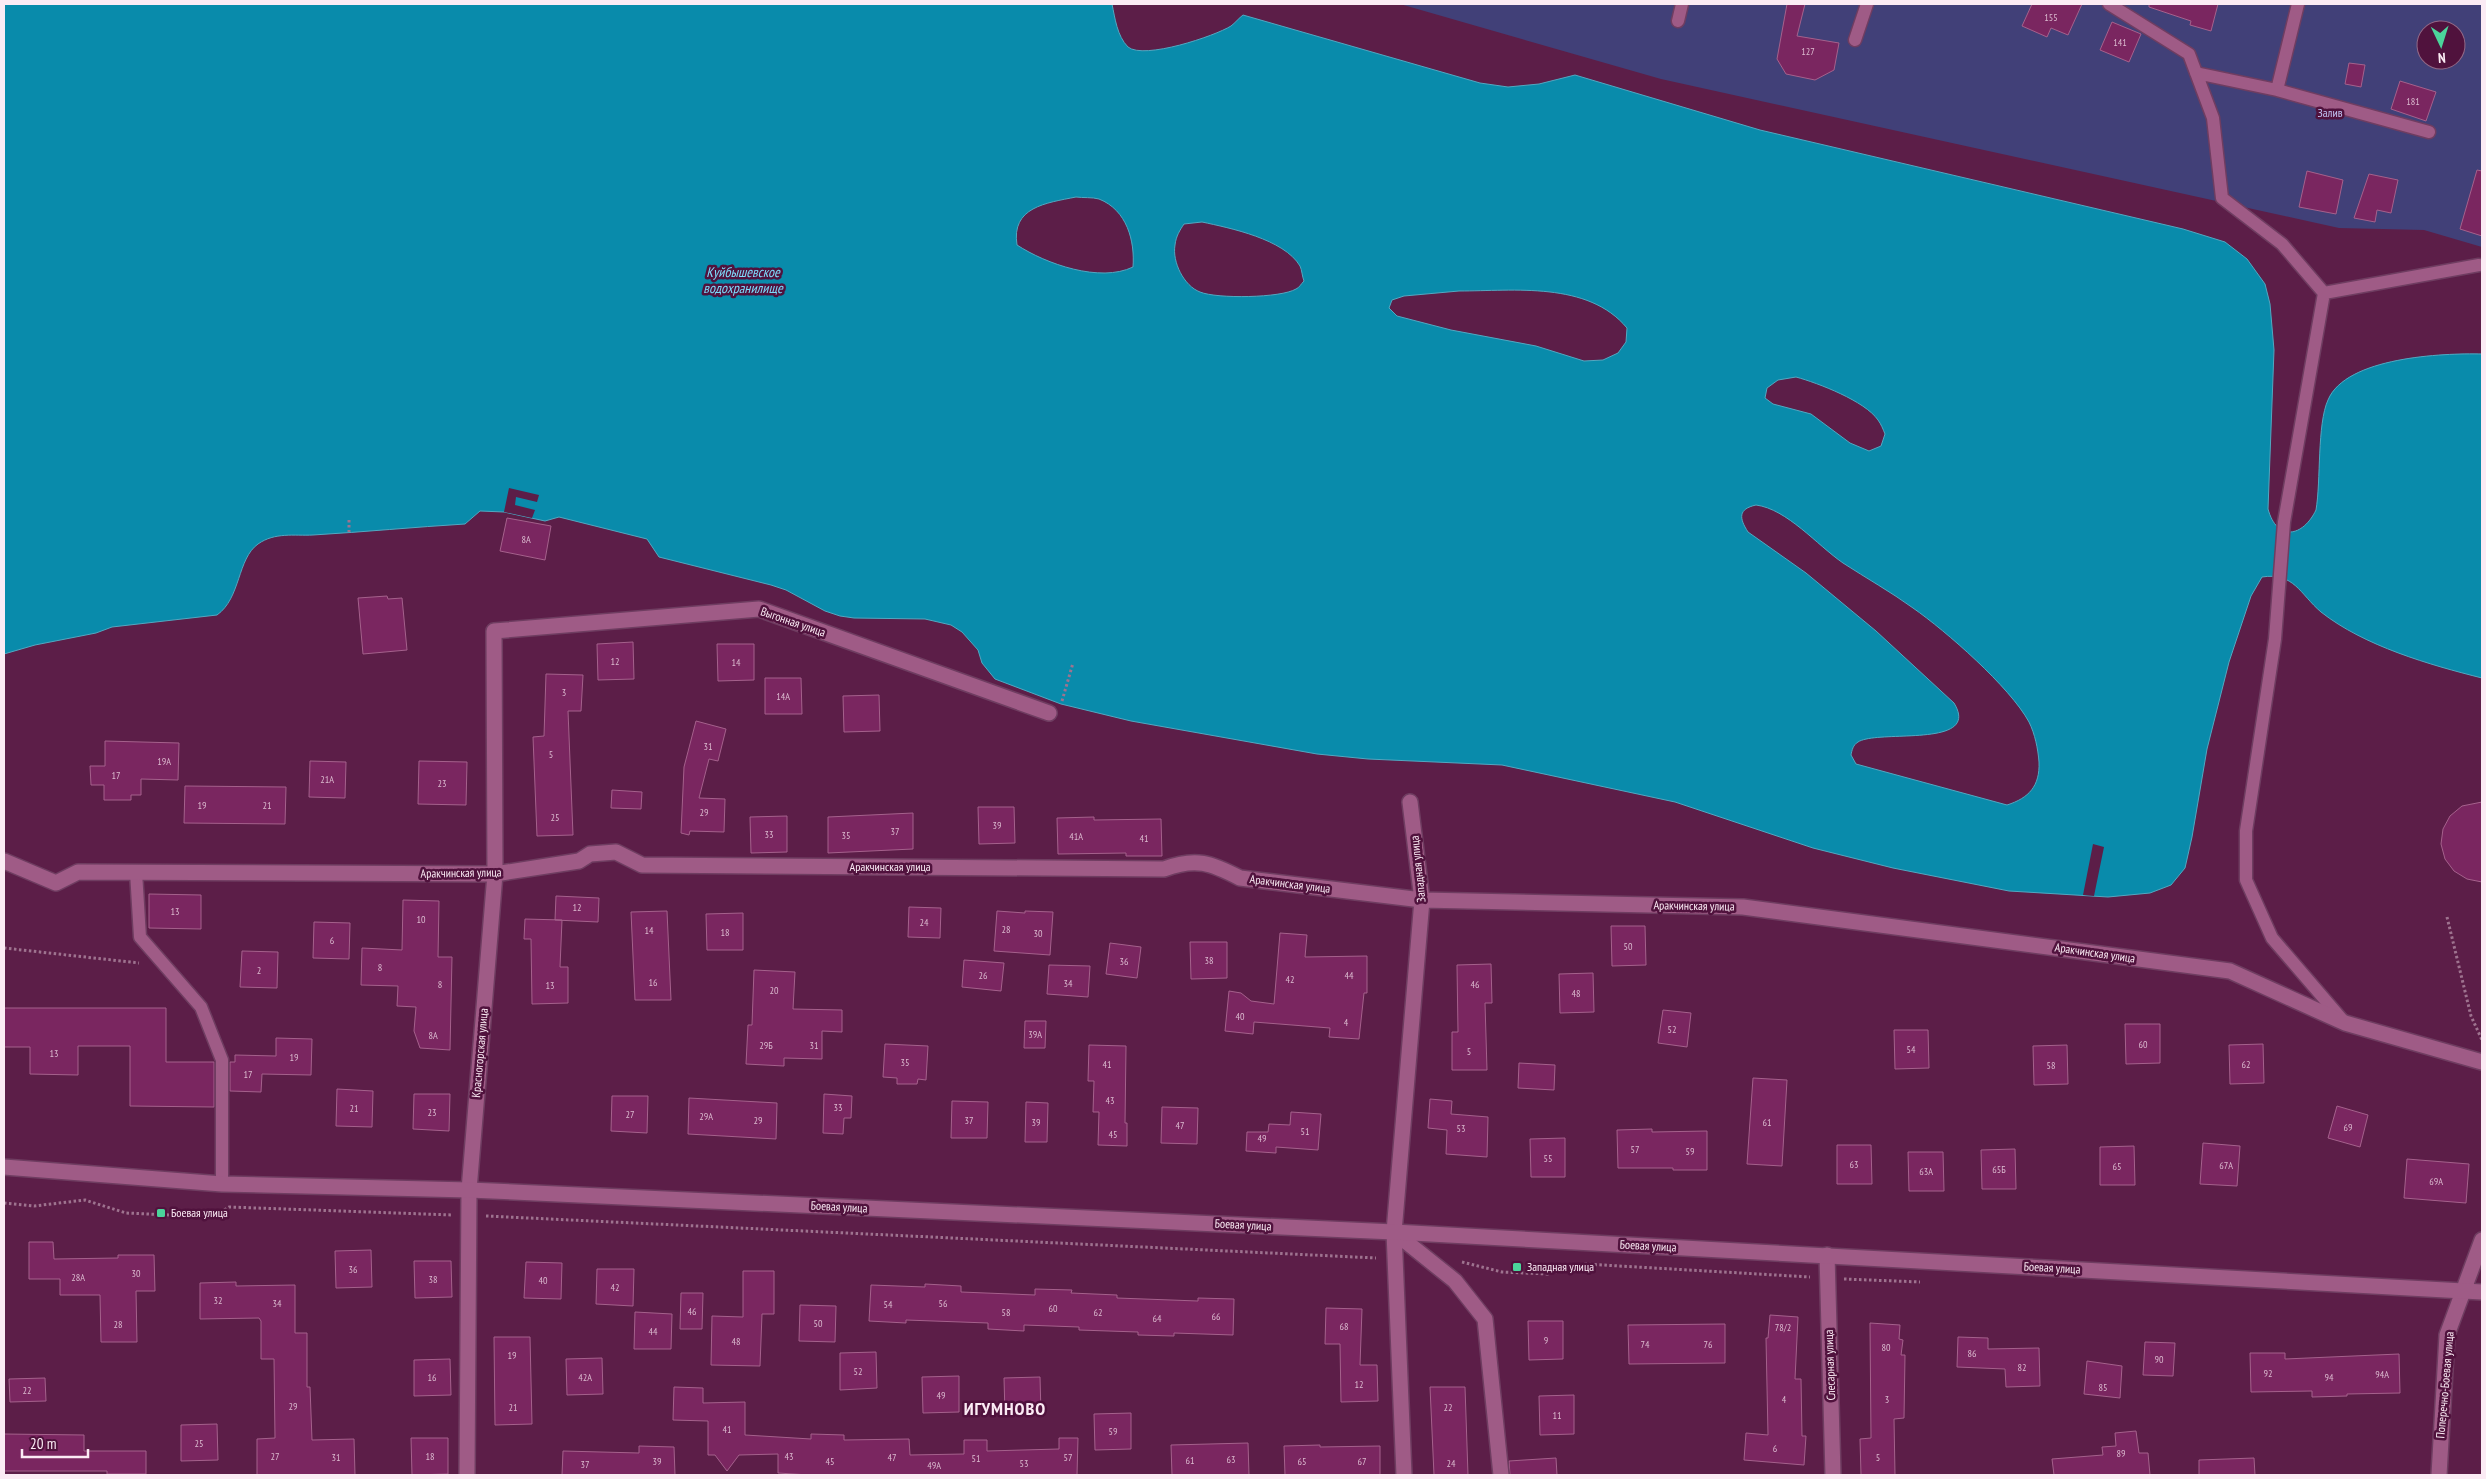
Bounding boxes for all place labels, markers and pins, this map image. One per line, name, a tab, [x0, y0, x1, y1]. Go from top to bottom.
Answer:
place label: Боевая улица	[171, 1205, 228, 1220]
marker: Боевая улица	[155, 1207, 167, 1219]
place label: Западная улица	[1527, 1259, 1594, 1274]
marker: Западная улица	[1511, 1261, 1523, 1273]

